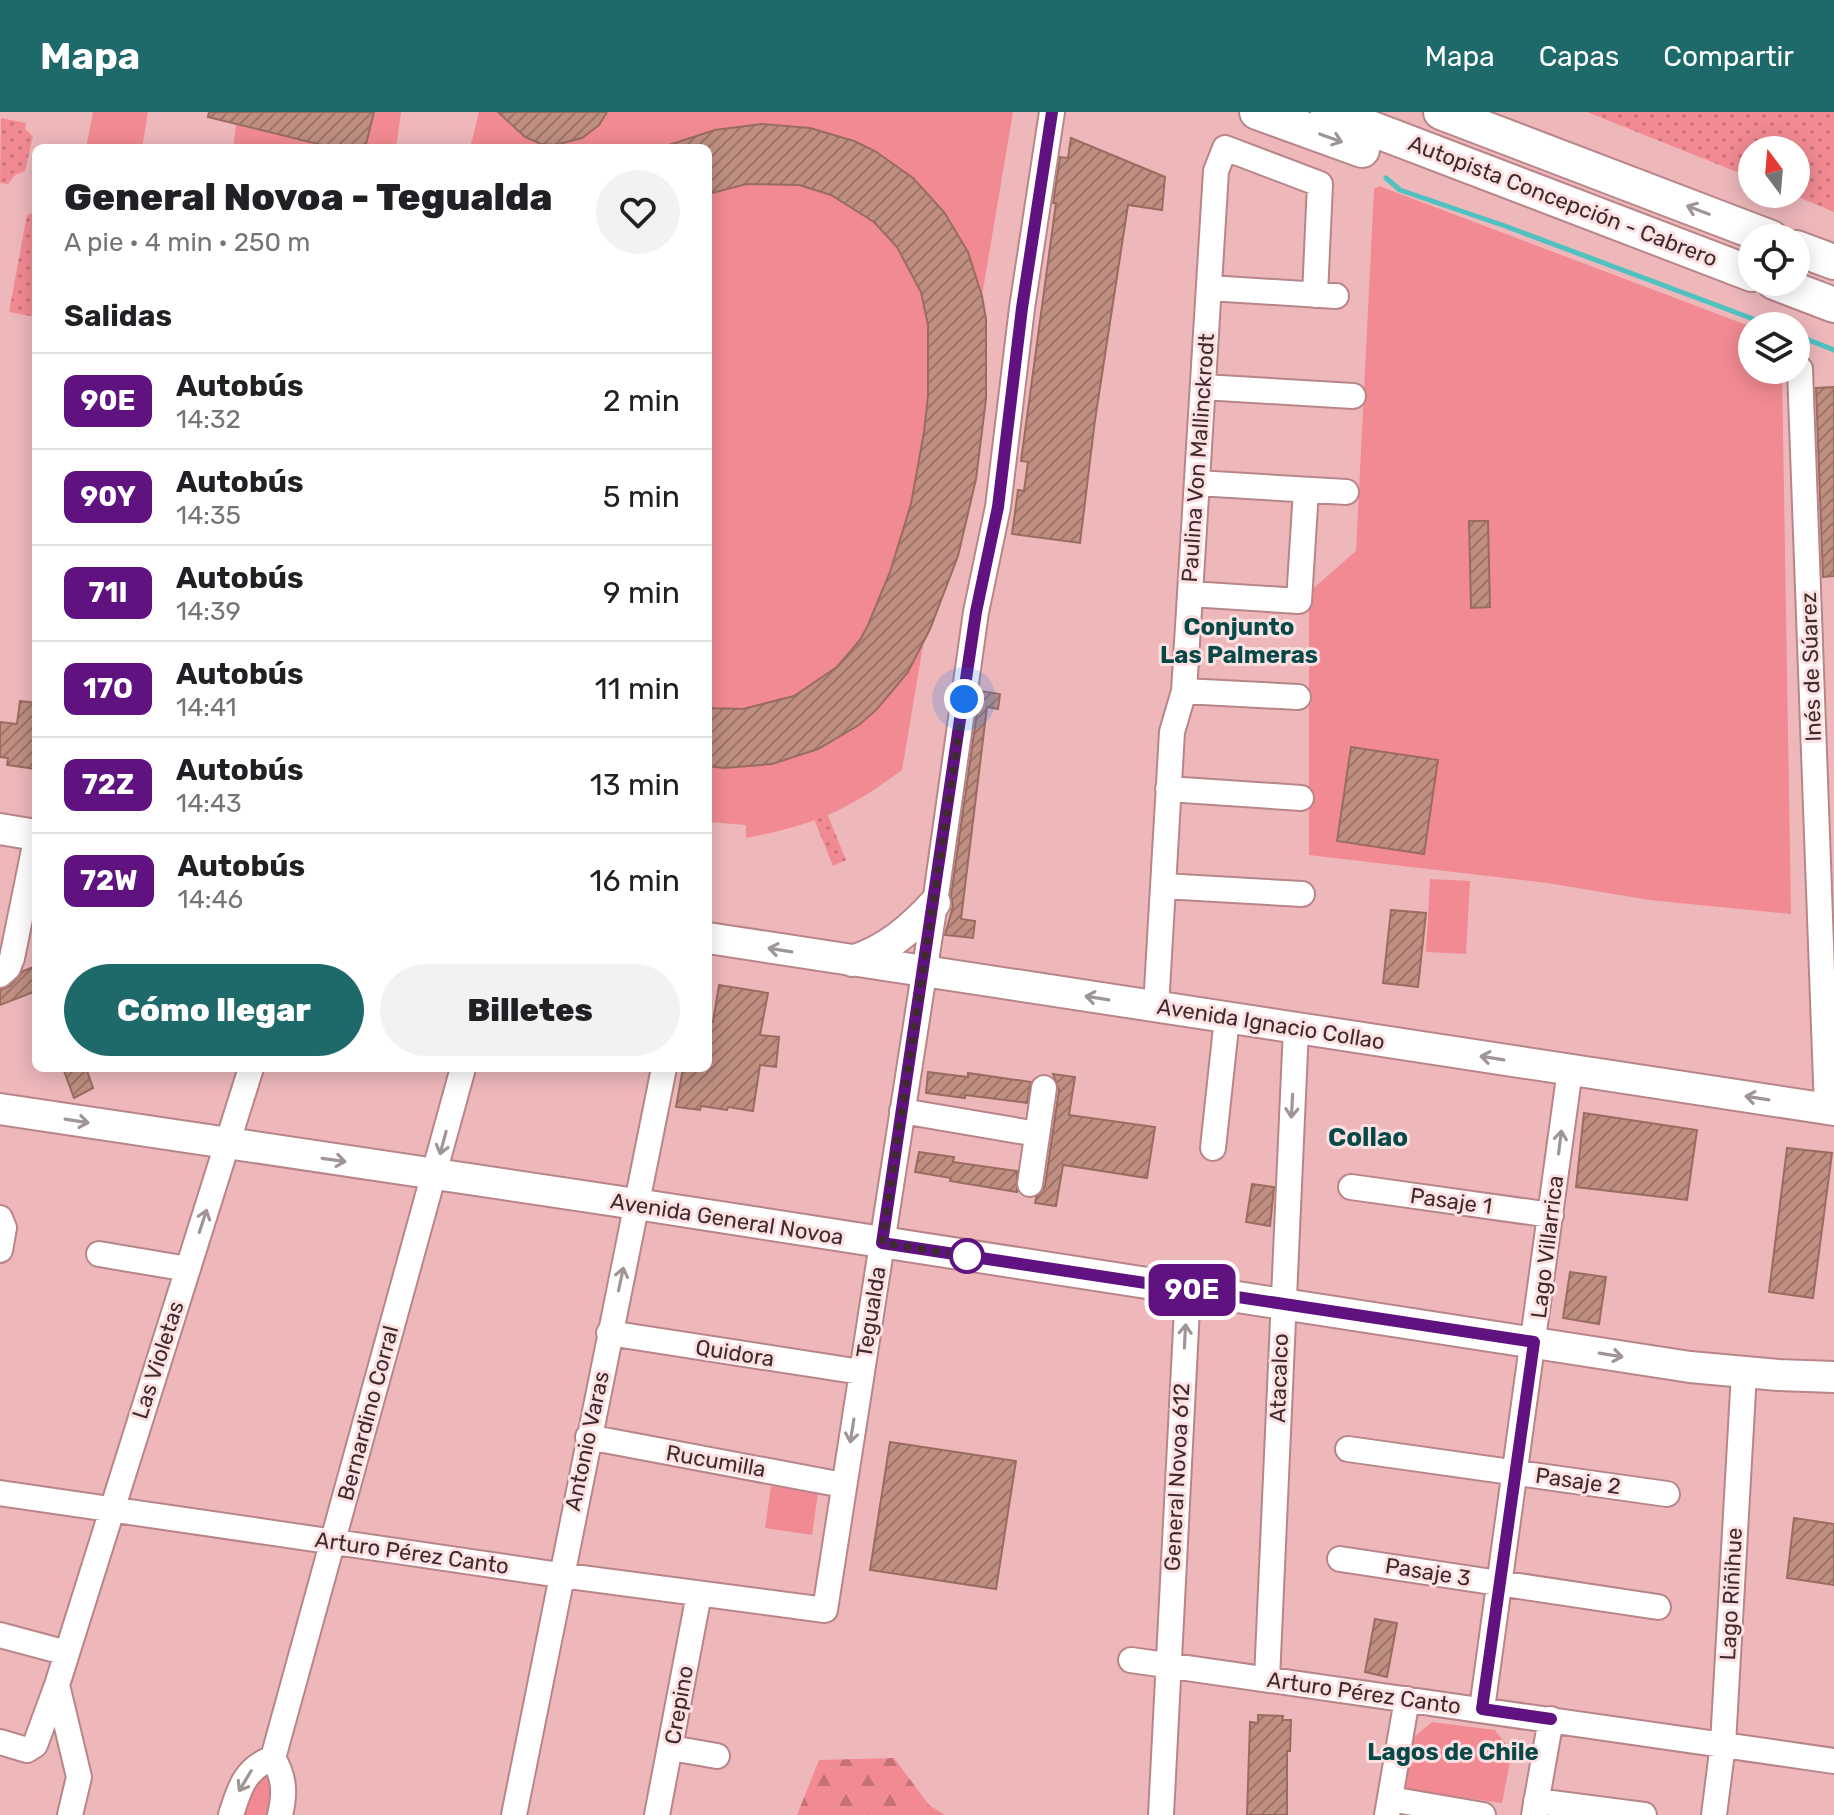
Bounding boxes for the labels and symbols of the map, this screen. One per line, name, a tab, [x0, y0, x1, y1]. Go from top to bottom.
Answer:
street label: Autopista Concepción - Cabrero	[1405, 129, 1721, 273]
one-way arrow	[1318, 132, 1343, 146]
north arrow	[1738, 136, 1810, 208]
one-way arrow	[1686, 202, 1711, 216]
street label: Paulina Von Mallinckrodt	[1176, 332, 1220, 584]
street label: Inés de Súarez	[1795, 592, 1827, 742]
district label: Conjunto Las Palmeras	[1160, 613, 1318, 669]
your location	[944, 679, 984, 719]
one-way arrow	[768, 941, 793, 956]
one-way arrow	[1085, 990, 1110, 1005]
street label: Avenida Ignacio Collao	[1155, 993, 1387, 1055]
one-way arrow	[1480, 1050, 1506, 1065]
one-way arrow	[1745, 1090, 1770, 1105]
one-way arrow	[1284, 1092, 1299, 1119]
one-way arrow	[64, 1114, 89, 1129]
district label: Collao	[1328, 1122, 1408, 1153]
one-way arrow	[434, 1130, 449, 1156]
one-way arrow	[1553, 1130, 1568, 1155]
one-way arrow	[321, 1153, 346, 1168]
street label: Lago Villarrica	[1525, 1174, 1569, 1320]
street label: Pasaje 1	[1408, 1182, 1494, 1220]
street label: Avenida General Novoa	[609, 1187, 845, 1251]
one-way arrow	[196, 1209, 211, 1234]
unlabelled marker	[950, 1239, 984, 1273]
street label: Tegualda	[850, 1264, 892, 1360]
line badge: 90E	[1146, 1264, 1238, 1316]
one-way arrow	[614, 1267, 629, 1293]
street label: Las Violetas	[126, 1298, 190, 1422]
street label: Bernardino Corral	[332, 1323, 404, 1503]
one-way arrow	[1178, 1323, 1193, 1350]
street label: Quidora	[694, 1333, 776, 1373]
street label: Atacalco	[1264, 1333, 1294, 1423]
one-way arrow	[1598, 1348, 1624, 1363]
street label: Antonio Varas	[559, 1369, 615, 1513]
street label: General Novoa 612	[1159, 1382, 1195, 1572]
one-way arrow	[844, 1418, 859, 1443]
street label: Rucumilla	[664, 1439, 768, 1483]
street label: Pasaje 2	[1534, 1462, 1622, 1500]
street label: Arturo Pérez Canto	[313, 1526, 511, 1580]
street label: Lago Riñihue	[1714, 1527, 1748, 1661]
street label: Pasaje 3	[1383, 1552, 1473, 1592]
street label: Crepino	[659, 1664, 699, 1746]
street label: Arturo Pérez Canto	[1265, 1666, 1463, 1720]
district label: Lagos de Chile	[1367, 1738, 1539, 1766]
one-way arrow	[237, 1769, 253, 1792]

